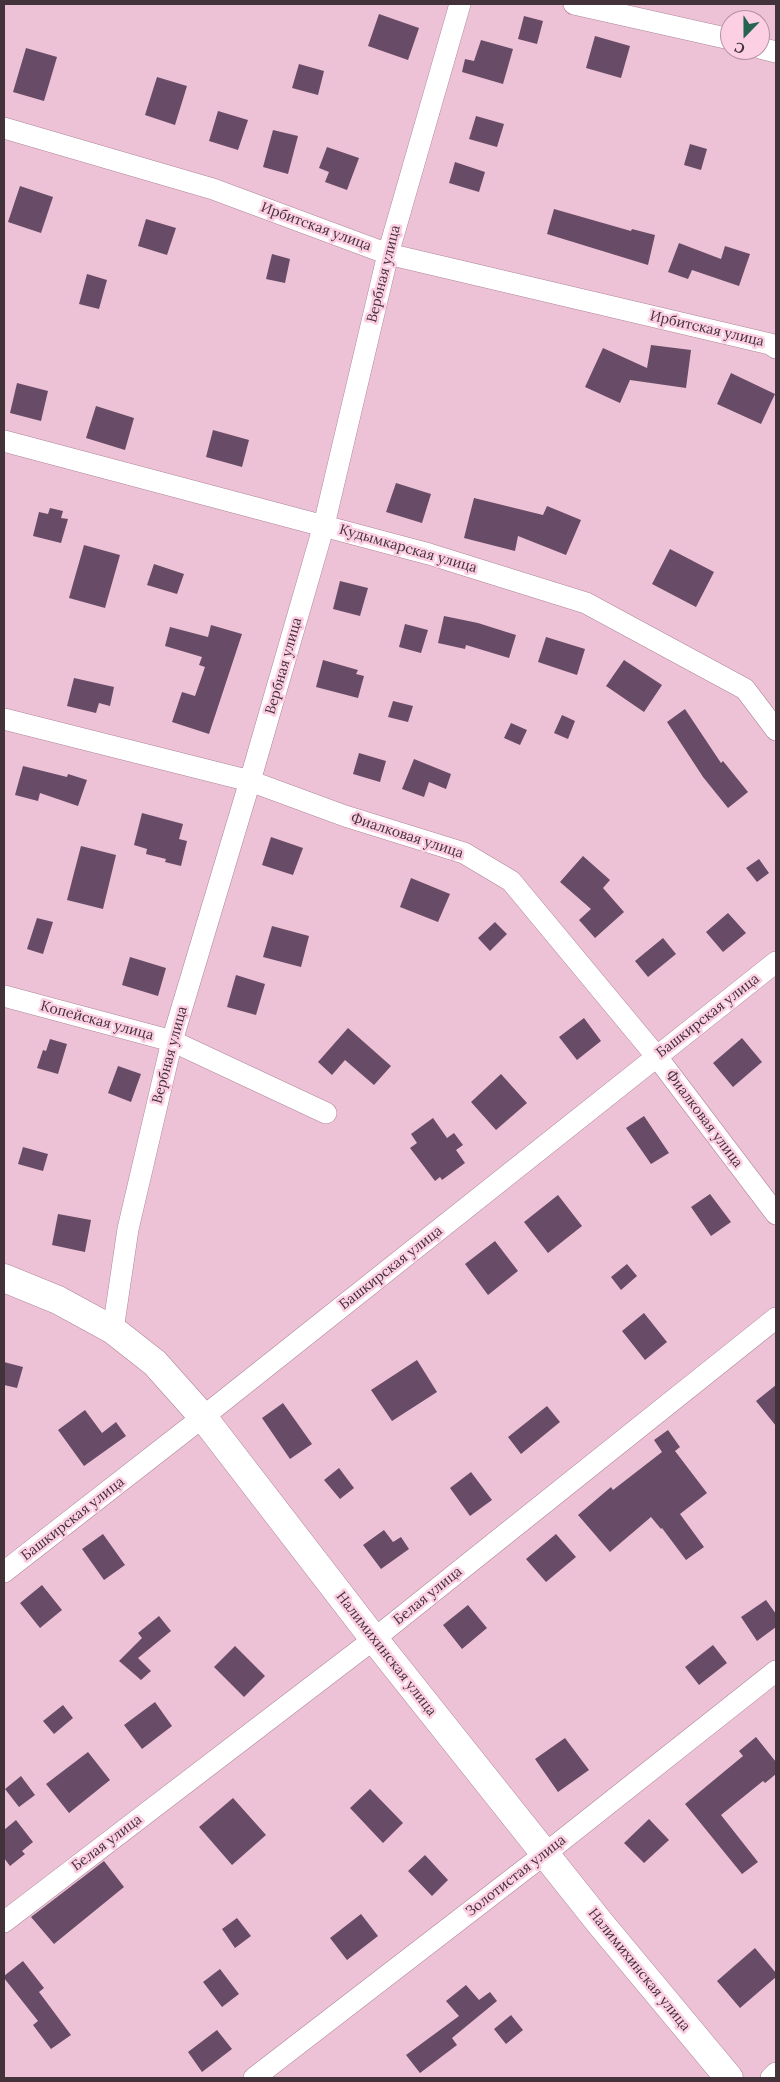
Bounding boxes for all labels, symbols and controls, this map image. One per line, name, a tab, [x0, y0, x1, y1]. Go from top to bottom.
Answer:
north arrow	[720, 10, 770, 60]
text: С	[732, 38, 748, 58]
street label: Ирбитская улица	[258, 199, 374, 255]
street label: Вербная улица	[364, 224, 404, 324]
street label: Ирбитская улица	[648, 308, 766, 350]
street label: Кудымкарская улица	[337, 521, 479, 577]
street label: Вербная улица	[262, 616, 306, 716]
street label: Фиалковая улица	[349, 810, 465, 862]
street label: Башкирская улица	[653, 971, 763, 1061]
street label: Копейская улица	[39, 998, 155, 1044]
street label: Вербная улица	[149, 1005, 191, 1105]
street label: Фиалковая улица	[662, 1067, 746, 1171]
street label: Башкирская улица	[336, 1223, 446, 1313]
street label: Башкирская улица	[18, 1474, 128, 1564]
street label: Белая улица	[390, 1563, 466, 1629]
street label: Налимихинская улица	[332, 1589, 440, 1719]
street label: Белая улица	[69, 1811, 145, 1875]
street label: Золотистая улица	[463, 1832, 569, 1920]
street label: Налимихинская улица	[584, 1905, 694, 2035]

